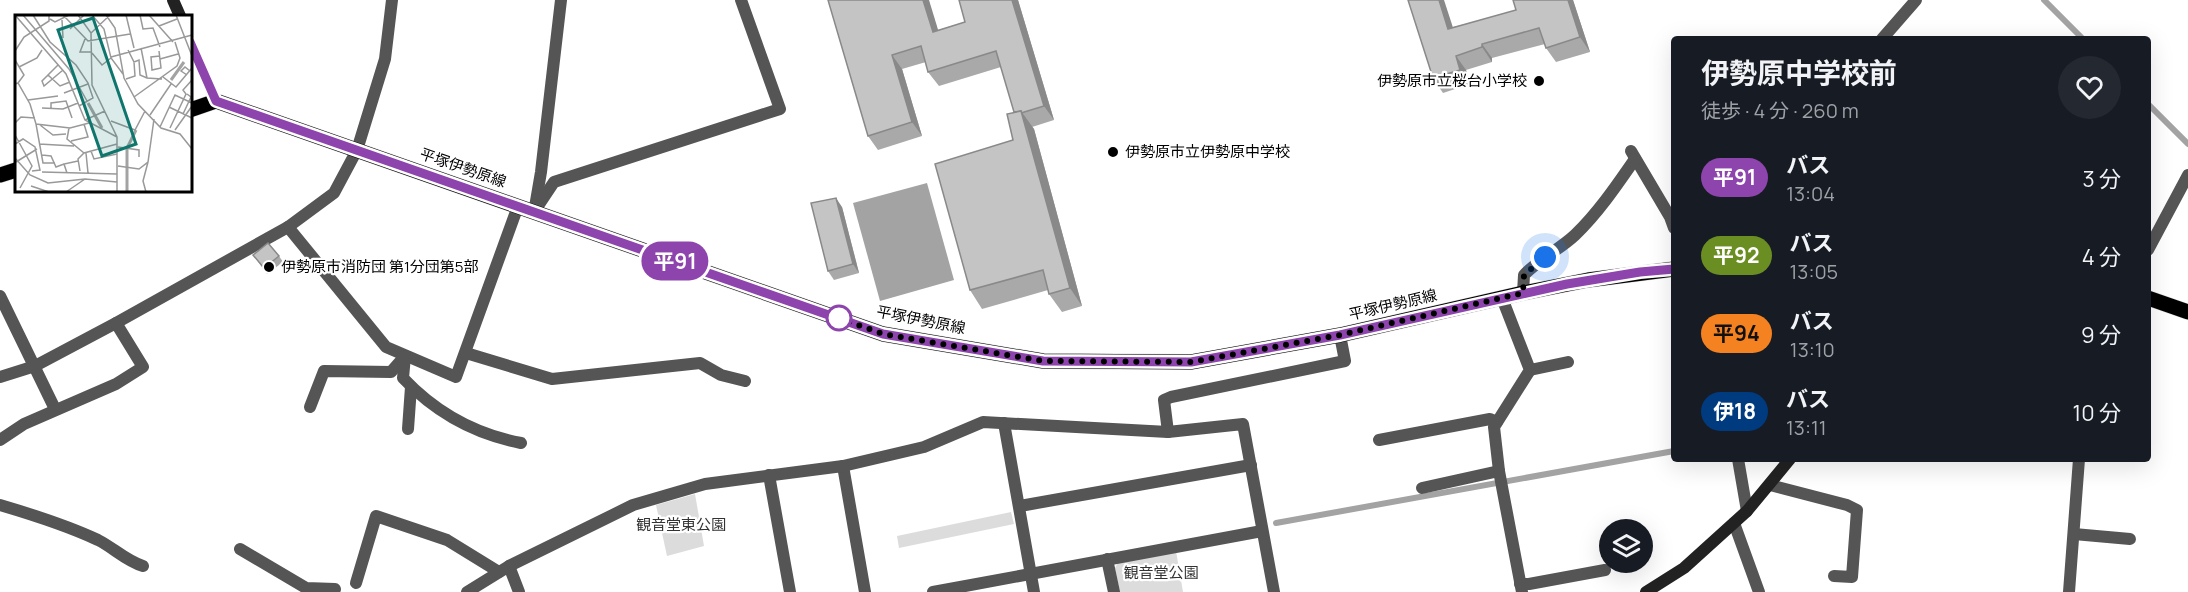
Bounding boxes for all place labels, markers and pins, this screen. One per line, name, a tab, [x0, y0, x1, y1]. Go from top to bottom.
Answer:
place label: 伊勢原市立桜台小学校	[1377, 70, 1527, 91]
marker: 伊勢原市立桜台小学校	[1532, 74, 1546, 88]
place label: 伊勢原市立伊勢原中学校	[1125, 141, 1290, 162]
marker: 伊勢原市立伊勢原中学校	[1106, 145, 1120, 159]
place label: 伊勢原市消防団 第1分団第5部	[281, 256, 479, 277]
marker: 伊勢原市消防団 第1分団第5部	[262, 260, 276, 274]
unlabelled marker	[826, 305, 852, 331]

